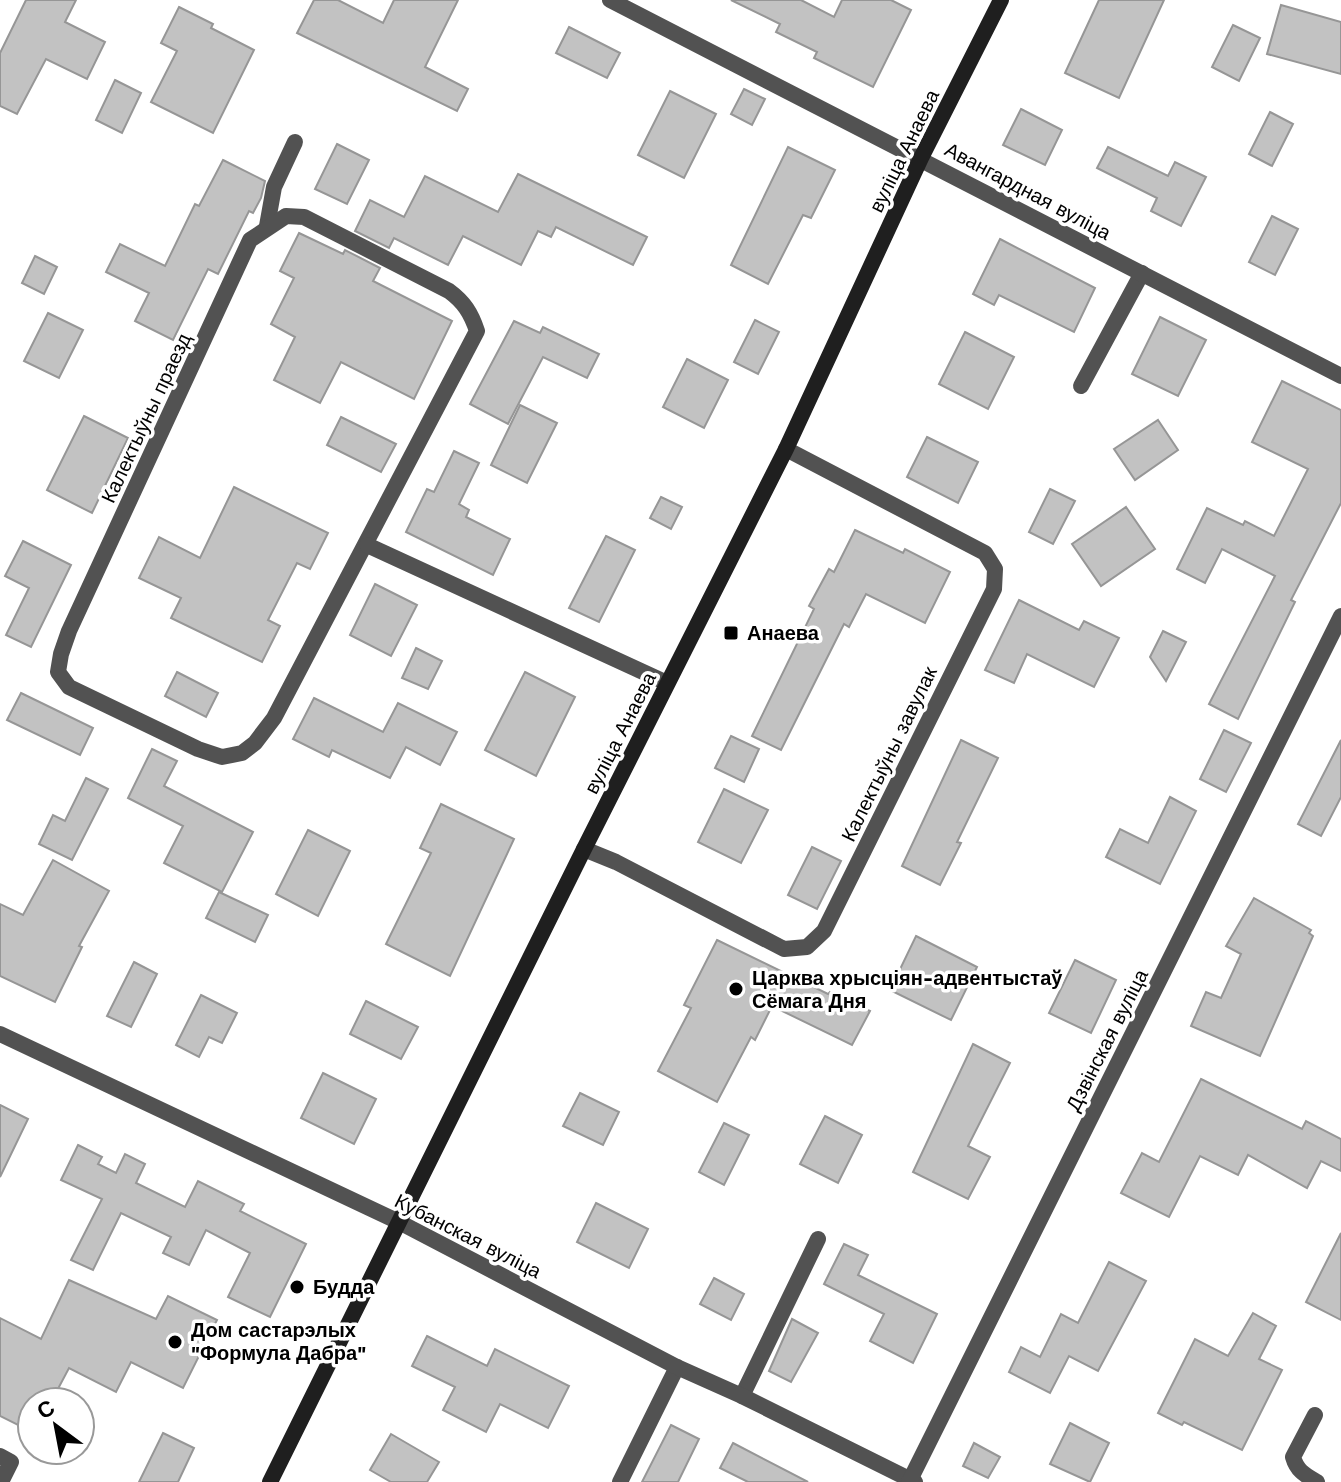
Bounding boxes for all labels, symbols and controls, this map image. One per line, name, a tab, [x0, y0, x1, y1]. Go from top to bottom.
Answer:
street label: вуліца Анаева	[864, 85, 944, 216]
street label: Авангардная вуліца	[941, 137, 1116, 245]
street label: Калектыўны праезд	[96, 329, 196, 507]
place label: Анаева	[747, 621, 820, 645]
marker: Анаева	[722, 624, 740, 642]
street label: Калектыўны завулак	[836, 662, 942, 846]
street label: вуліца Анаева	[579, 667, 661, 798]
street label: Дзвінская вуліца	[1061, 964, 1153, 1115]
place label: Царква хрысціян-адвентыстаў Сёмага Дня	[752, 966, 1063, 1013]
marker: Царква хрысціян-адвентыстаў Сёмага Дня	[727, 980, 745, 998]
street label: Кубанская вуліца	[391, 1189, 546, 1284]
place label: Будда	[313, 1275, 375, 1299]
marker: Будда	[288, 1278, 306, 1296]
place label: Дом састарэлых "Формула Дабра"	[191, 1318, 366, 1365]
marker: Дом састарэлых "Формула Дабра"	[166, 1333, 184, 1351]
north arrow	[16, 1386, 96, 1466]
text: С	[32, 1395, 59, 1424]

